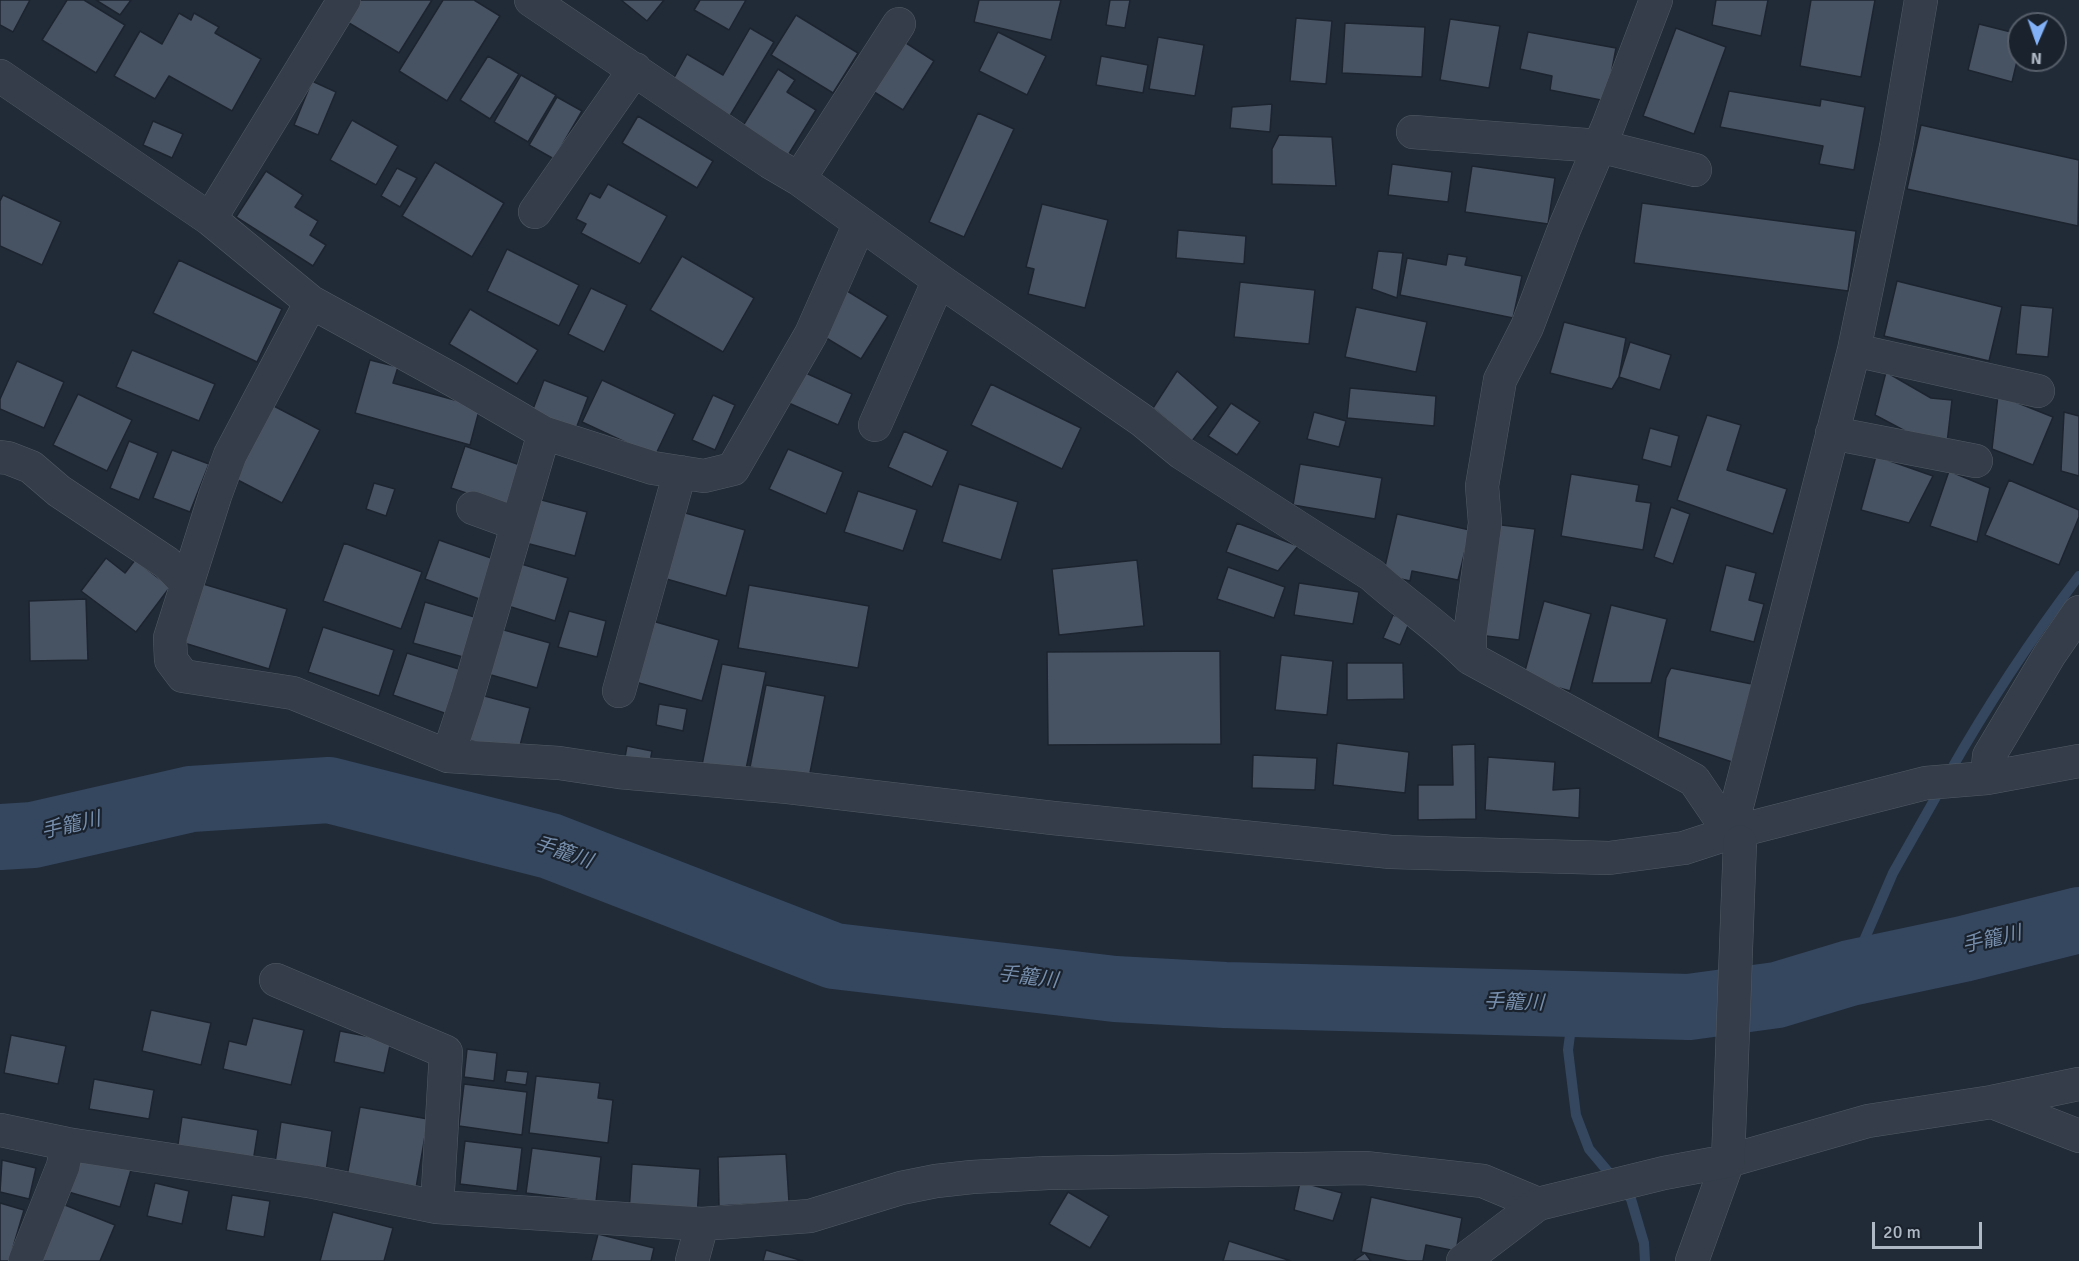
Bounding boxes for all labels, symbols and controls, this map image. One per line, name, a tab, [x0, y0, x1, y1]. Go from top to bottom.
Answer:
north arrow	[2007, 12, 2067, 72]
text: N	[2031, 48, 2042, 68]
water label: 手籠川	[39, 808, 103, 844]
water label: 手籠川	[531, 832, 595, 874]
water label: 手籠川	[1960, 922, 2024, 958]
water label: 手籠川	[997, 962, 1059, 994]
water label: 手籠川	[1484, 990, 1544, 1016]
scale bar	[1875, 1210, 1984, 1248]
text: 20 m	[1883, 1221, 1921, 1243]

